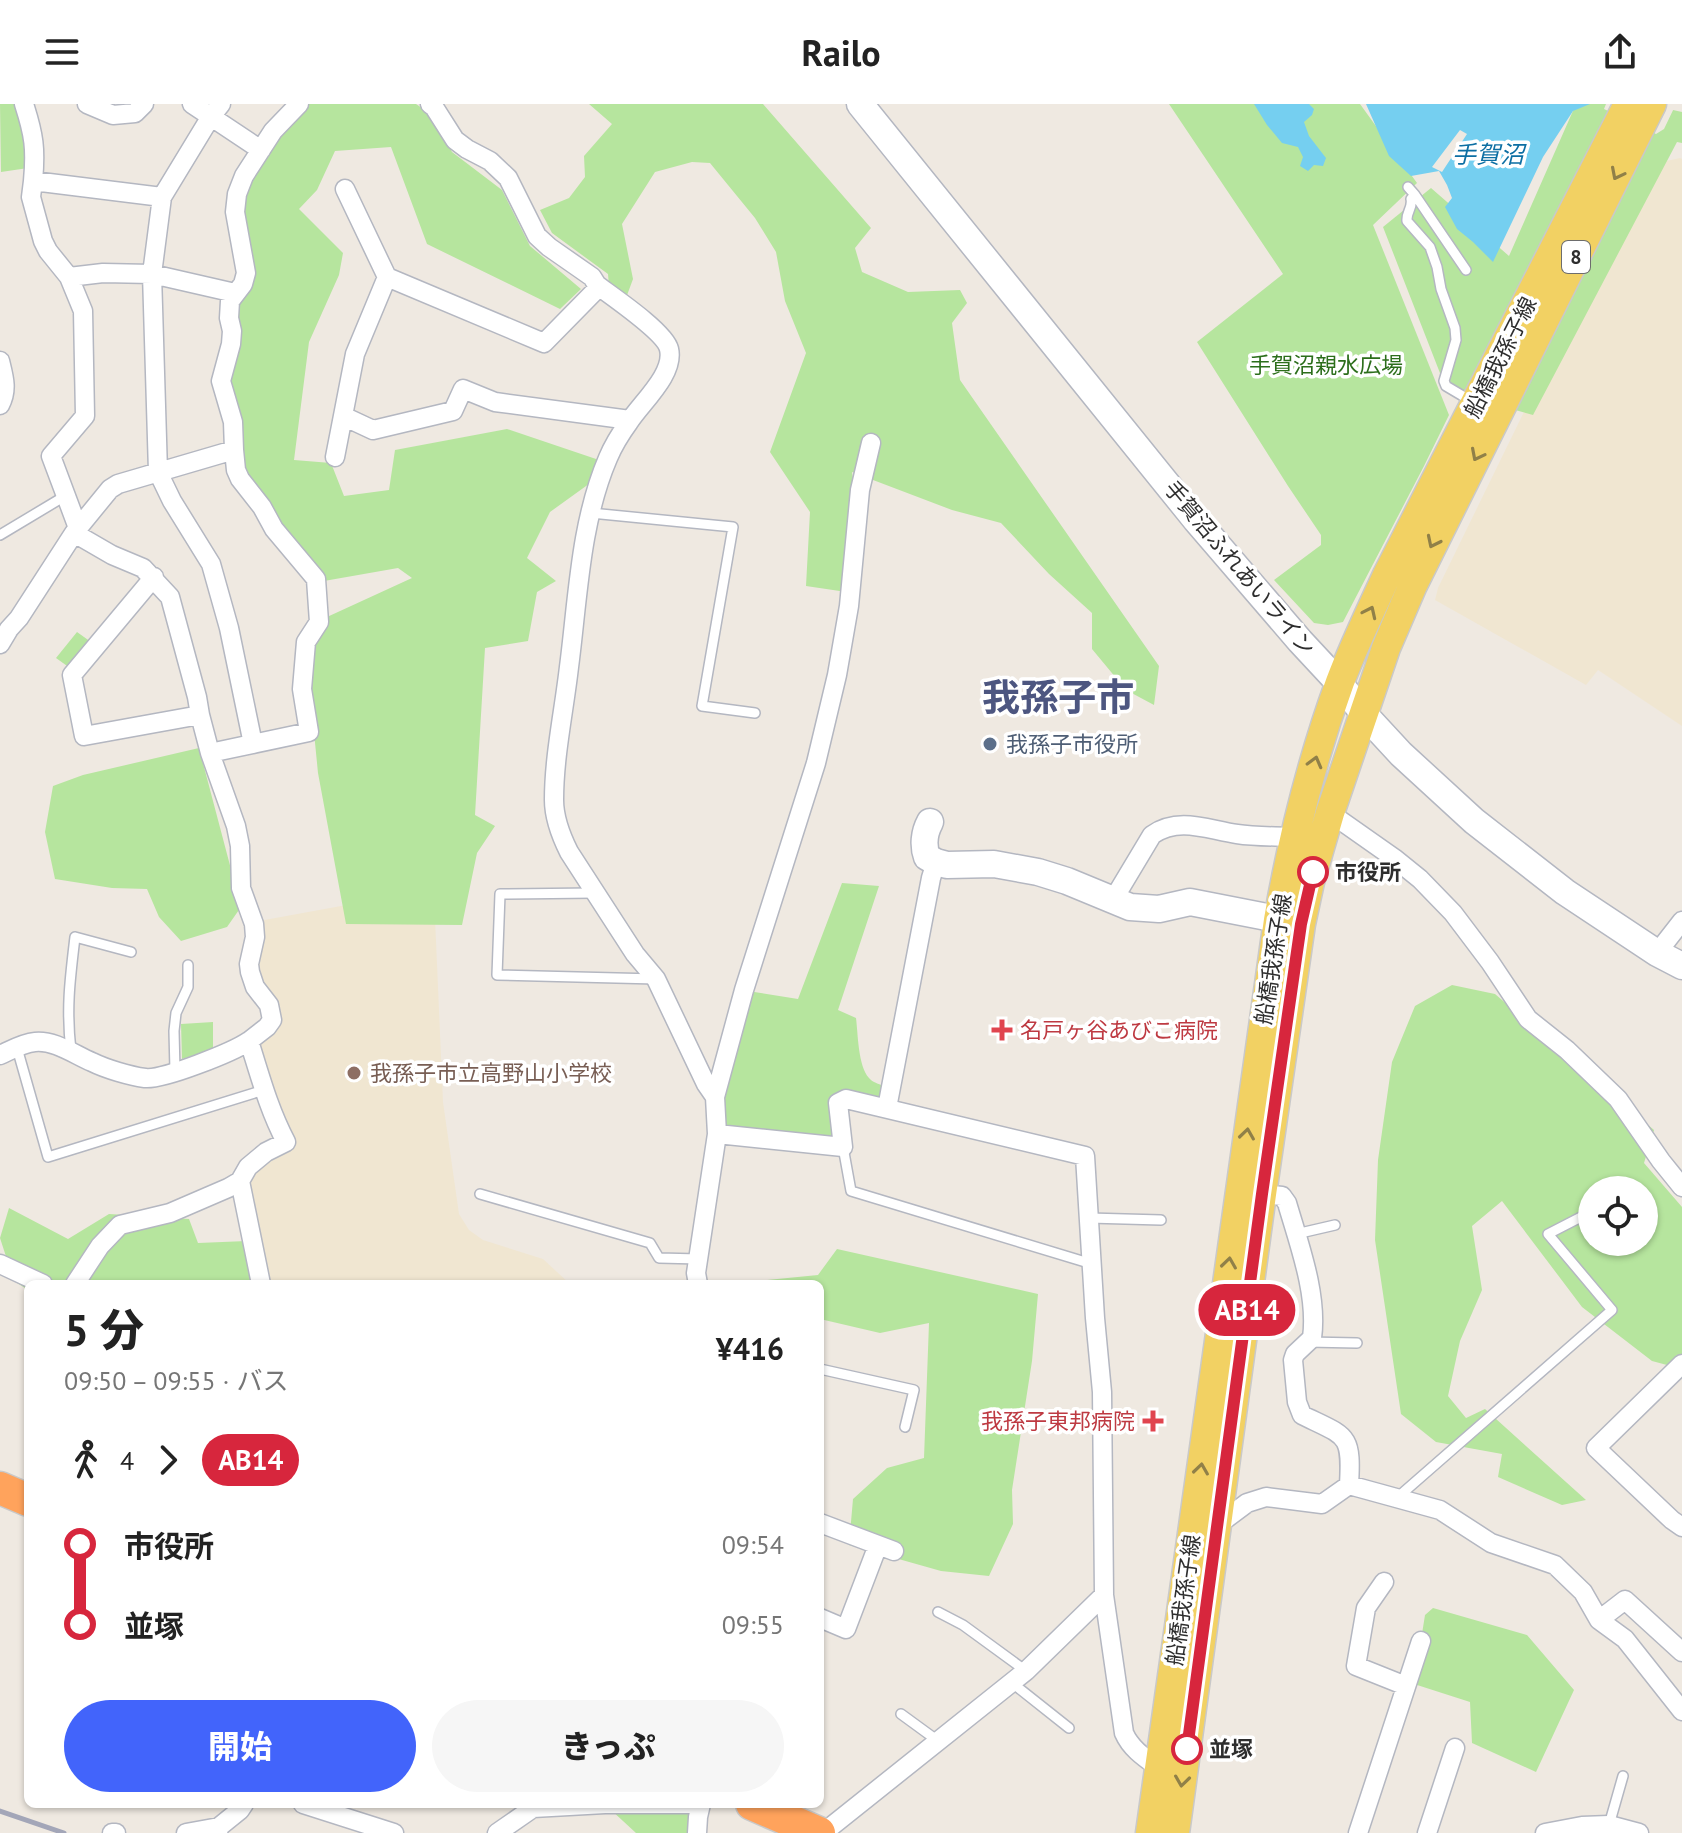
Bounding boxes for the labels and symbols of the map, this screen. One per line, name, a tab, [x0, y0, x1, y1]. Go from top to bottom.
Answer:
water label: 手賀沼	[1452, 139, 1527, 170]
one-way arrow	[1612, 165, 1627, 180]
road number: 8	[1562, 241, 1590, 273]
street label: 船橋我孫子線	[1458, 292, 1542, 422]
park label: 手賀沼親水広場	[1249, 351, 1403, 379]
one-way arrow	[1471, 446, 1487, 461]
street label: 手賀沼ふれあいライン	[1159, 475, 1321, 661]
one-way arrow	[1427, 534, 1443, 549]
one-way arrow	[1360, 606, 1376, 620]
district label: 我孫子市	[982, 672, 1134, 721]
place label: 我孫子市役所	[1006, 730, 1138, 758]
marker: 我孫子市役所	[981, 735, 999, 753]
one-way arrow	[1305, 755, 1322, 769]
marker: 市役所	[1298, 857, 1328, 887]
place label: 市役所	[1335, 858, 1401, 886]
street label: 船橋我孫子線	[1249, 892, 1297, 1026]
place label: 名戸ヶ谷あびこ病院	[1020, 1016, 1218, 1044]
marker: 名戸ヶ谷あびこ病院	[991, 1019, 1013, 1041]
place label: 我孫子市立高野山小学校	[370, 1059, 612, 1087]
marker: 我孫子市立高野山小学校	[345, 1064, 363, 1082]
one-way arrow	[1238, 1128, 1255, 1141]
one-way arrow	[1220, 1257, 1237, 1270]
line badge: AB14	[1191, 1284, 1303, 1336]
place label: 我孫子東邦病院	[981, 1407, 1135, 1435]
marker: 我孫子東邦病院	[1142, 1410, 1164, 1432]
one-way arrow	[1192, 1463, 1209, 1476]
street label: 船橋我孫子線	[1160, 1533, 1206, 1667]
marker: 並塚	[1172, 1734, 1202, 1764]
place label: 並塚	[1209, 1735, 1253, 1763]
one-way arrow	[1174, 1774, 1191, 1788]

